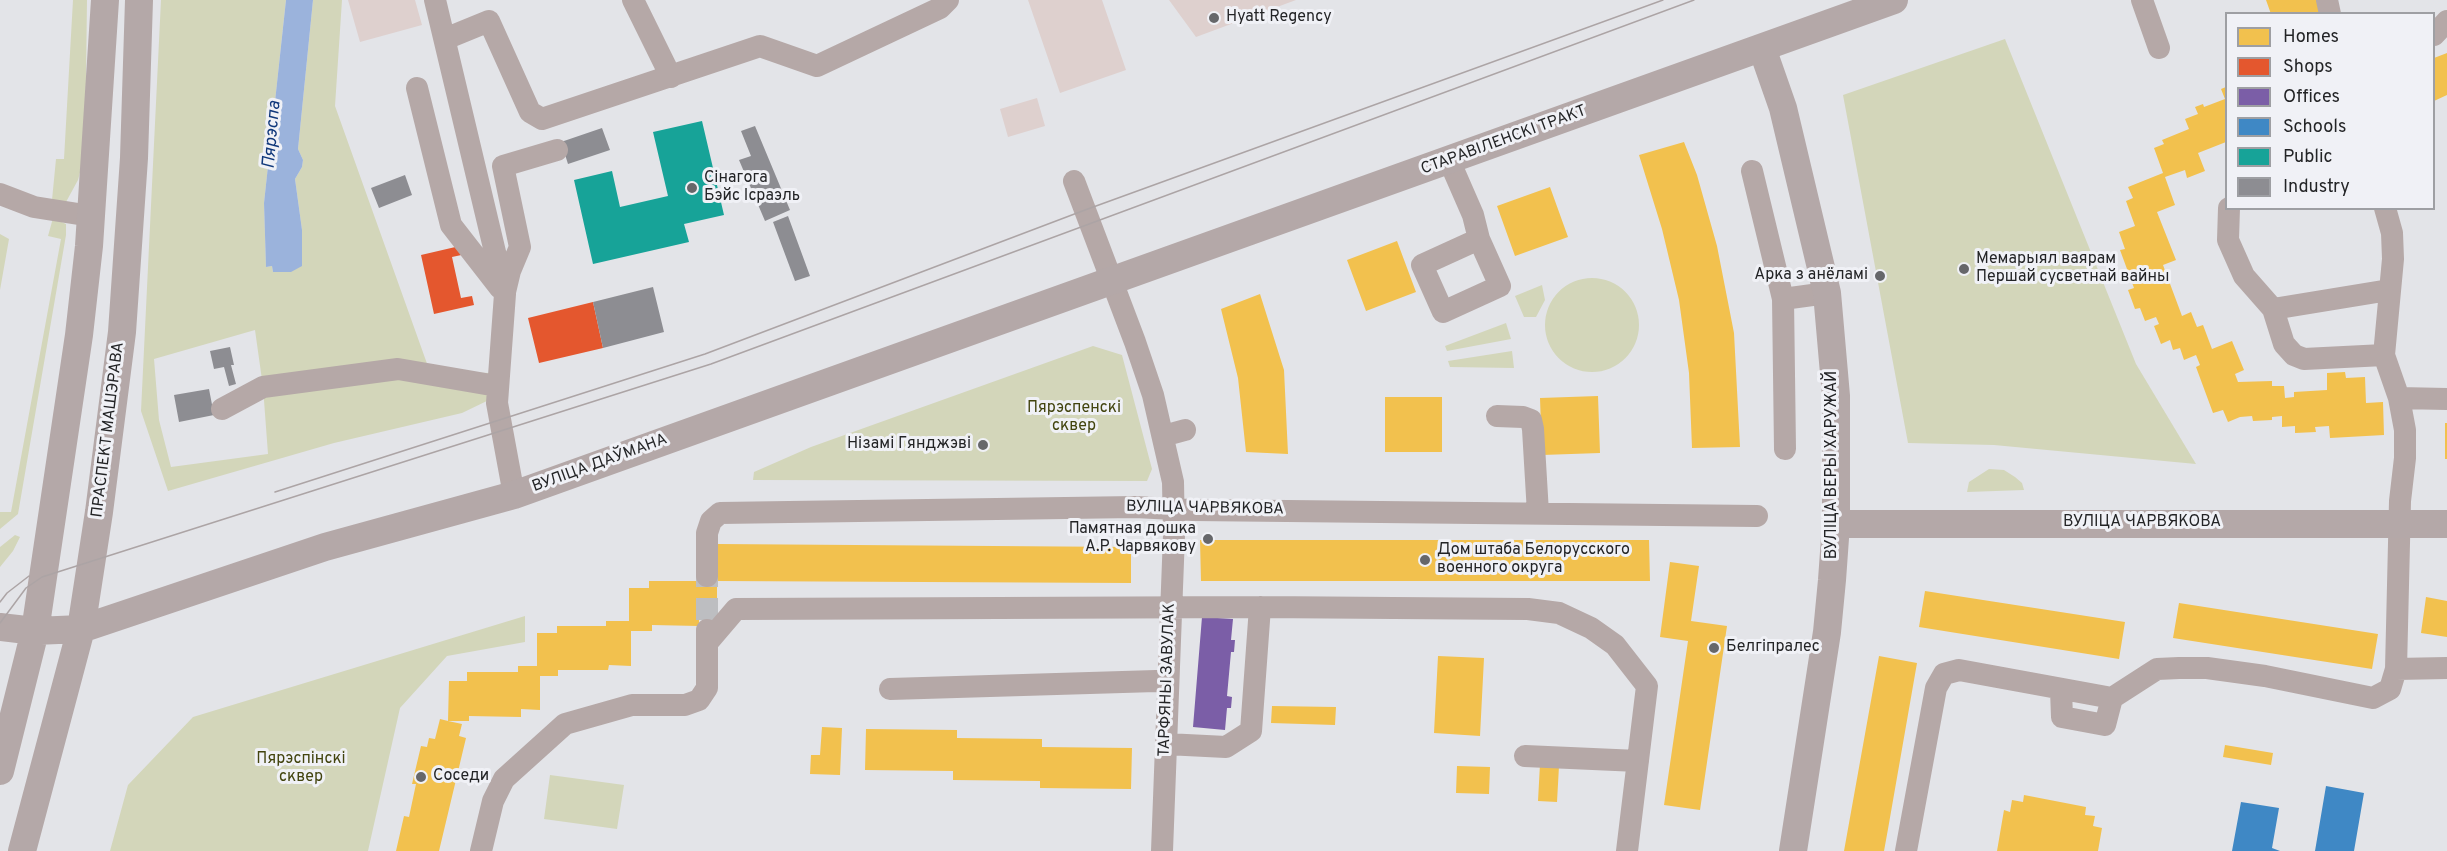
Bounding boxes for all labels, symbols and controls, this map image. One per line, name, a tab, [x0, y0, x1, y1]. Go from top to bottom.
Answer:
place label: Hyatt Regency	[1226, 8, 1332, 28]
marker: Hyatt Regency	[1207, 11, 1221, 25]
legend	[2225, 12, 2435, 210]
text: Homes	[2283, 26, 2339, 49]
text: Shops	[2283, 56, 2333, 79]
text: Offices	[2283, 86, 2340, 109]
water label: Пярэспа	[259, 100, 287, 170]
street label: СТАРАВІЛЕНСКІ ТРАКТ	[1419, 102, 1589, 180]
text: Schools	[2283, 116, 2346, 139]
text: Public	[2283, 146, 2333, 169]
place label: Сінагога Бэйс Ісраэль	[704, 169, 800, 207]
text: Industry	[2283, 176, 2350, 199]
marker: Сінагога Бэйс Ісраэль	[685, 181, 699, 195]
place label: Мемарыял ваярам Першай сусветнай вайны	[1976, 250, 2169, 288]
marker: Мемарыял ваярам Першай сусветнай вайны	[1957, 262, 1971, 276]
place label: Арка з анёламі	[1754, 266, 1868, 286]
marker: Арка з анёламі	[1873, 269, 1887, 283]
street label: ПРАСПЕКТ МАШЭРАВА	[89, 341, 129, 519]
street label: ВУЛІЦА ВЕРЫ ХАРУЖАЙ	[1823, 371, 1843, 559]
park label: Пярэспенскі сквер	[1027, 399, 1121, 437]
street label: ВУЛІЦА ДАЎМАНА	[530, 431, 670, 497]
place label: Нізамі Гянджэві	[847, 435, 971, 455]
marker: Нізамі Гянджэві	[976, 438, 990, 452]
street label: ВУЛІЦА ЧАРВЯКОВА	[1126, 498, 1284, 520]
street label: ВУЛІЦА ЧАРВЯКОВА	[2063, 513, 2221, 533]
place label: Памятная дошка А.Р. Чарвякову	[1069, 520, 1196, 558]
marker: Памятная дошка А.Р. Чарвякову	[1201, 532, 1215, 546]
place label: Дом штаба Белорусского военного округа	[1437, 541, 1630, 579]
marker: Дом штаба Белорусского военного округа	[1418, 553, 1432, 567]
street label: ТАРФЯНЫ ЗАВУЛАК	[1156, 603, 1180, 757]
place label: Белгіпралес	[1726, 638, 1820, 658]
marker: Белгіпралес	[1707, 641, 1721, 655]
park label: Пярэспінскі сквер	[256, 750, 346, 788]
place label: Соседи	[433, 767, 489, 787]
marker: Соседи	[414, 770, 428, 784]

